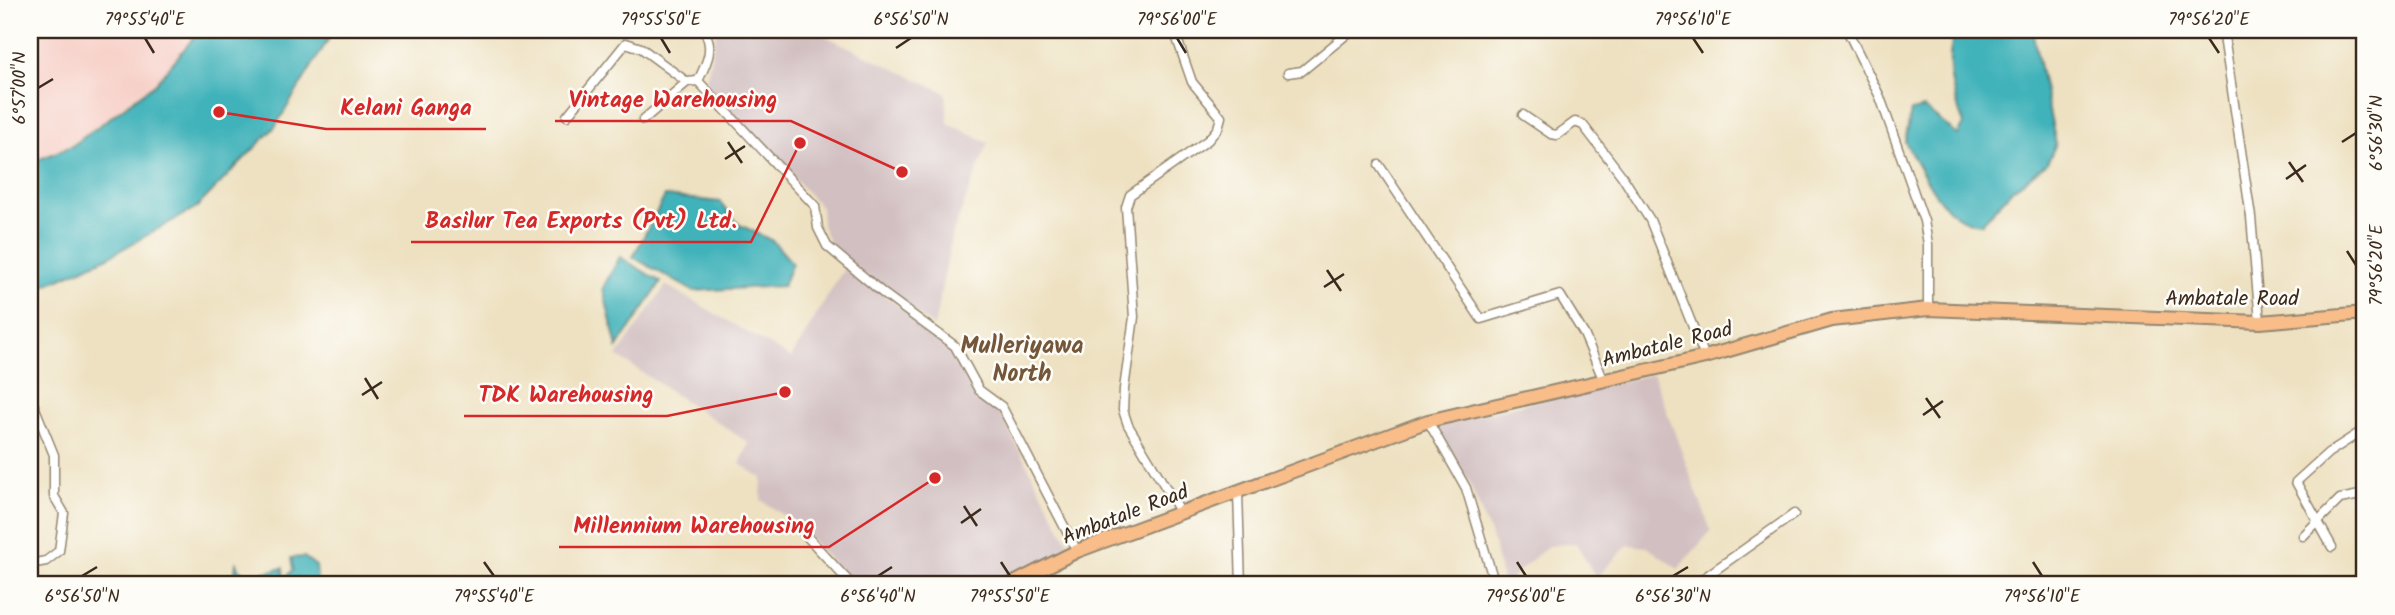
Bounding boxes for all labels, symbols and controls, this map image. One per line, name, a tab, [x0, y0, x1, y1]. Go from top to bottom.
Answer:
text: 79°55'40"E	[105, 6, 186, 35]
text: 79°55'50"E	[621, 6, 702, 35]
text: 6°56'50"N	[873, 6, 949, 35]
text: 79°56'00"E	[1137, 6, 1217, 35]
text: 79°56'10"E	[1655, 6, 1732, 35]
text: 79°56'20"E	[2168, 6, 2250, 35]
text: 6°57'00"N	[6, 52, 35, 124]
callout: Vintage Warehousing	[555, 77, 791, 121]
text: Vintage Warehousing	[569, 83, 777, 119]
callout: Kelani Ganga	[326, 85, 486, 129]
text: Kelani Ganga	[340, 91, 472, 127]
text: 6°56'30"N	[2363, 95, 2392, 171]
callout: Basilur Tea Exports (Pvt) Ltd.	[411, 198, 751, 242]
text: Basilur Tea Exports (Pvt) Ltd.	[425, 204, 737, 240]
text: 79°56'20"E	[2363, 224, 2392, 306]
street label: Ambatale Road	[2165, 283, 2299, 316]
street label: Ambatale Road	[1599, 313, 1737, 378]
district label: Mulleriyawa North	[960, 327, 1084, 394]
callout: TDK Warehousing	[464, 372, 667, 416]
text: TDK Warehousing	[478, 378, 654, 414]
street label: Ambatale Road	[1057, 476, 1194, 555]
callout: Millennium Warehousing	[559, 503, 829, 547]
text: Millennium Warehousing	[573, 509, 815, 545]
text: 6°56'50"N	[44, 583, 120, 612]
text: 79°55'40"E	[454, 583, 535, 612]
text: 6°56'40"N	[840, 583, 916, 612]
text: 79°55'50"E	[970, 583, 1051, 612]
text: 79°56'00"E	[1486, 583, 1566, 612]
text: 6°56'30"N	[1635, 583, 1711, 612]
text: 79°56'10"E	[2004, 583, 2081, 612]

